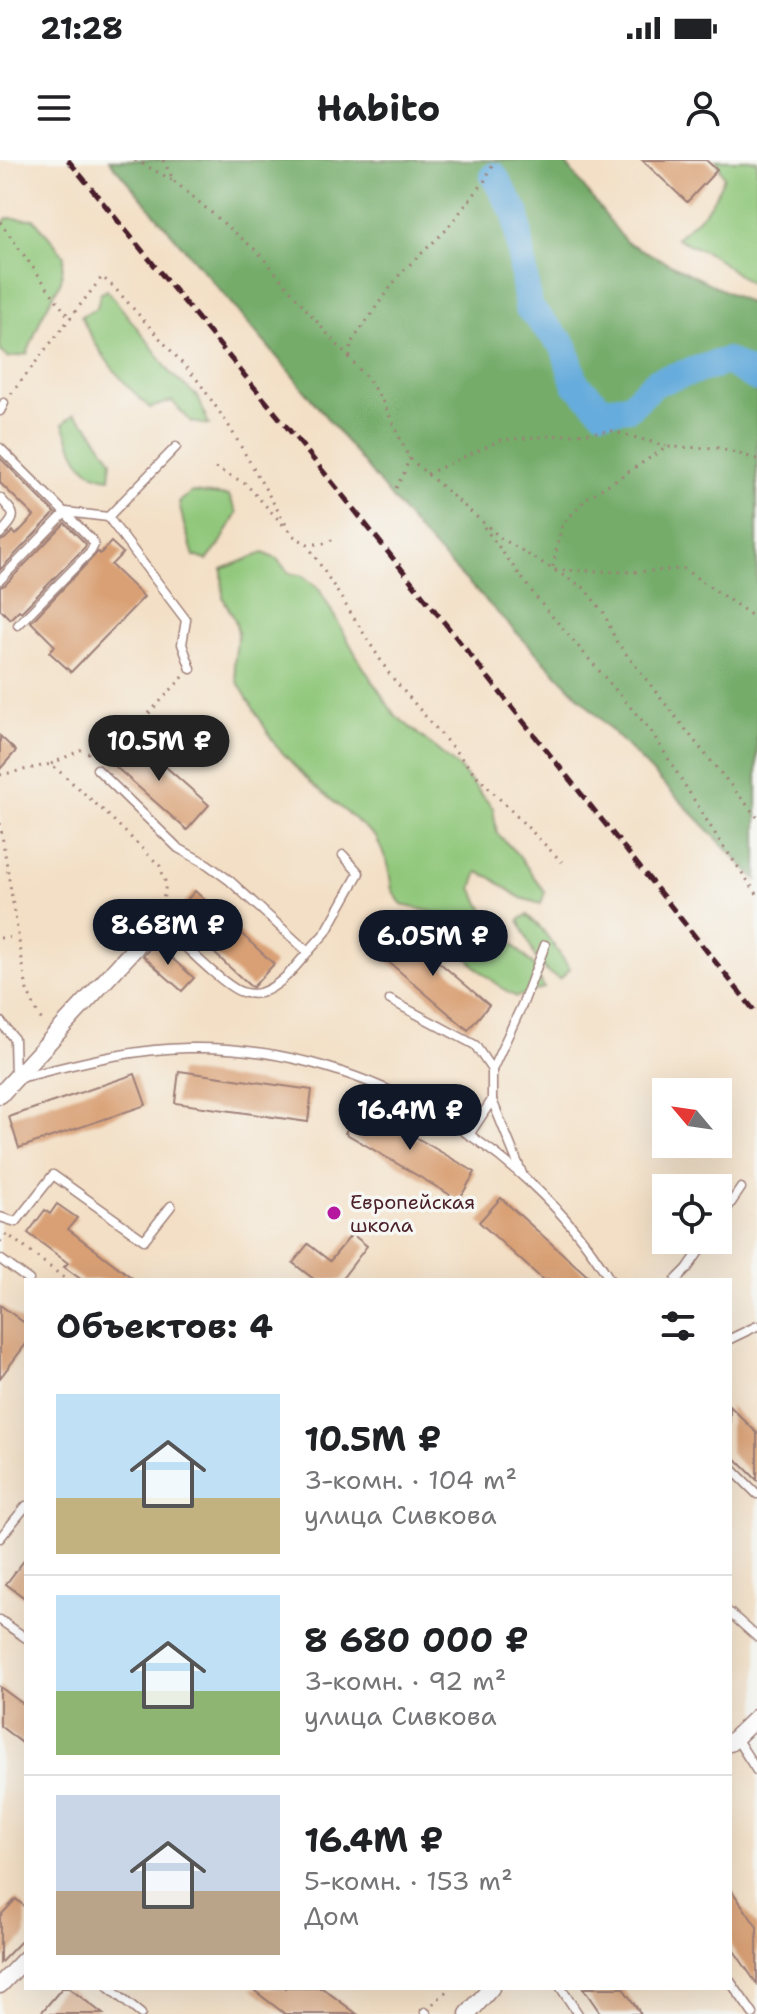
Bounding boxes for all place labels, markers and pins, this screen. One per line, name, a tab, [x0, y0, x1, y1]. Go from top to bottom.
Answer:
pin: 10.5M ₽	[85, 715, 233, 783]
pin: 8.68M ₽	[94, 899, 242, 967]
pin: 6.05M ₽	[359, 910, 507, 978]
pin: 16.4M ₽	[336, 1084, 484, 1152]
place label: Европейская школа	[350, 1189, 475, 1238]
marker: Европейская школа	[325, 1204, 343, 1222]

